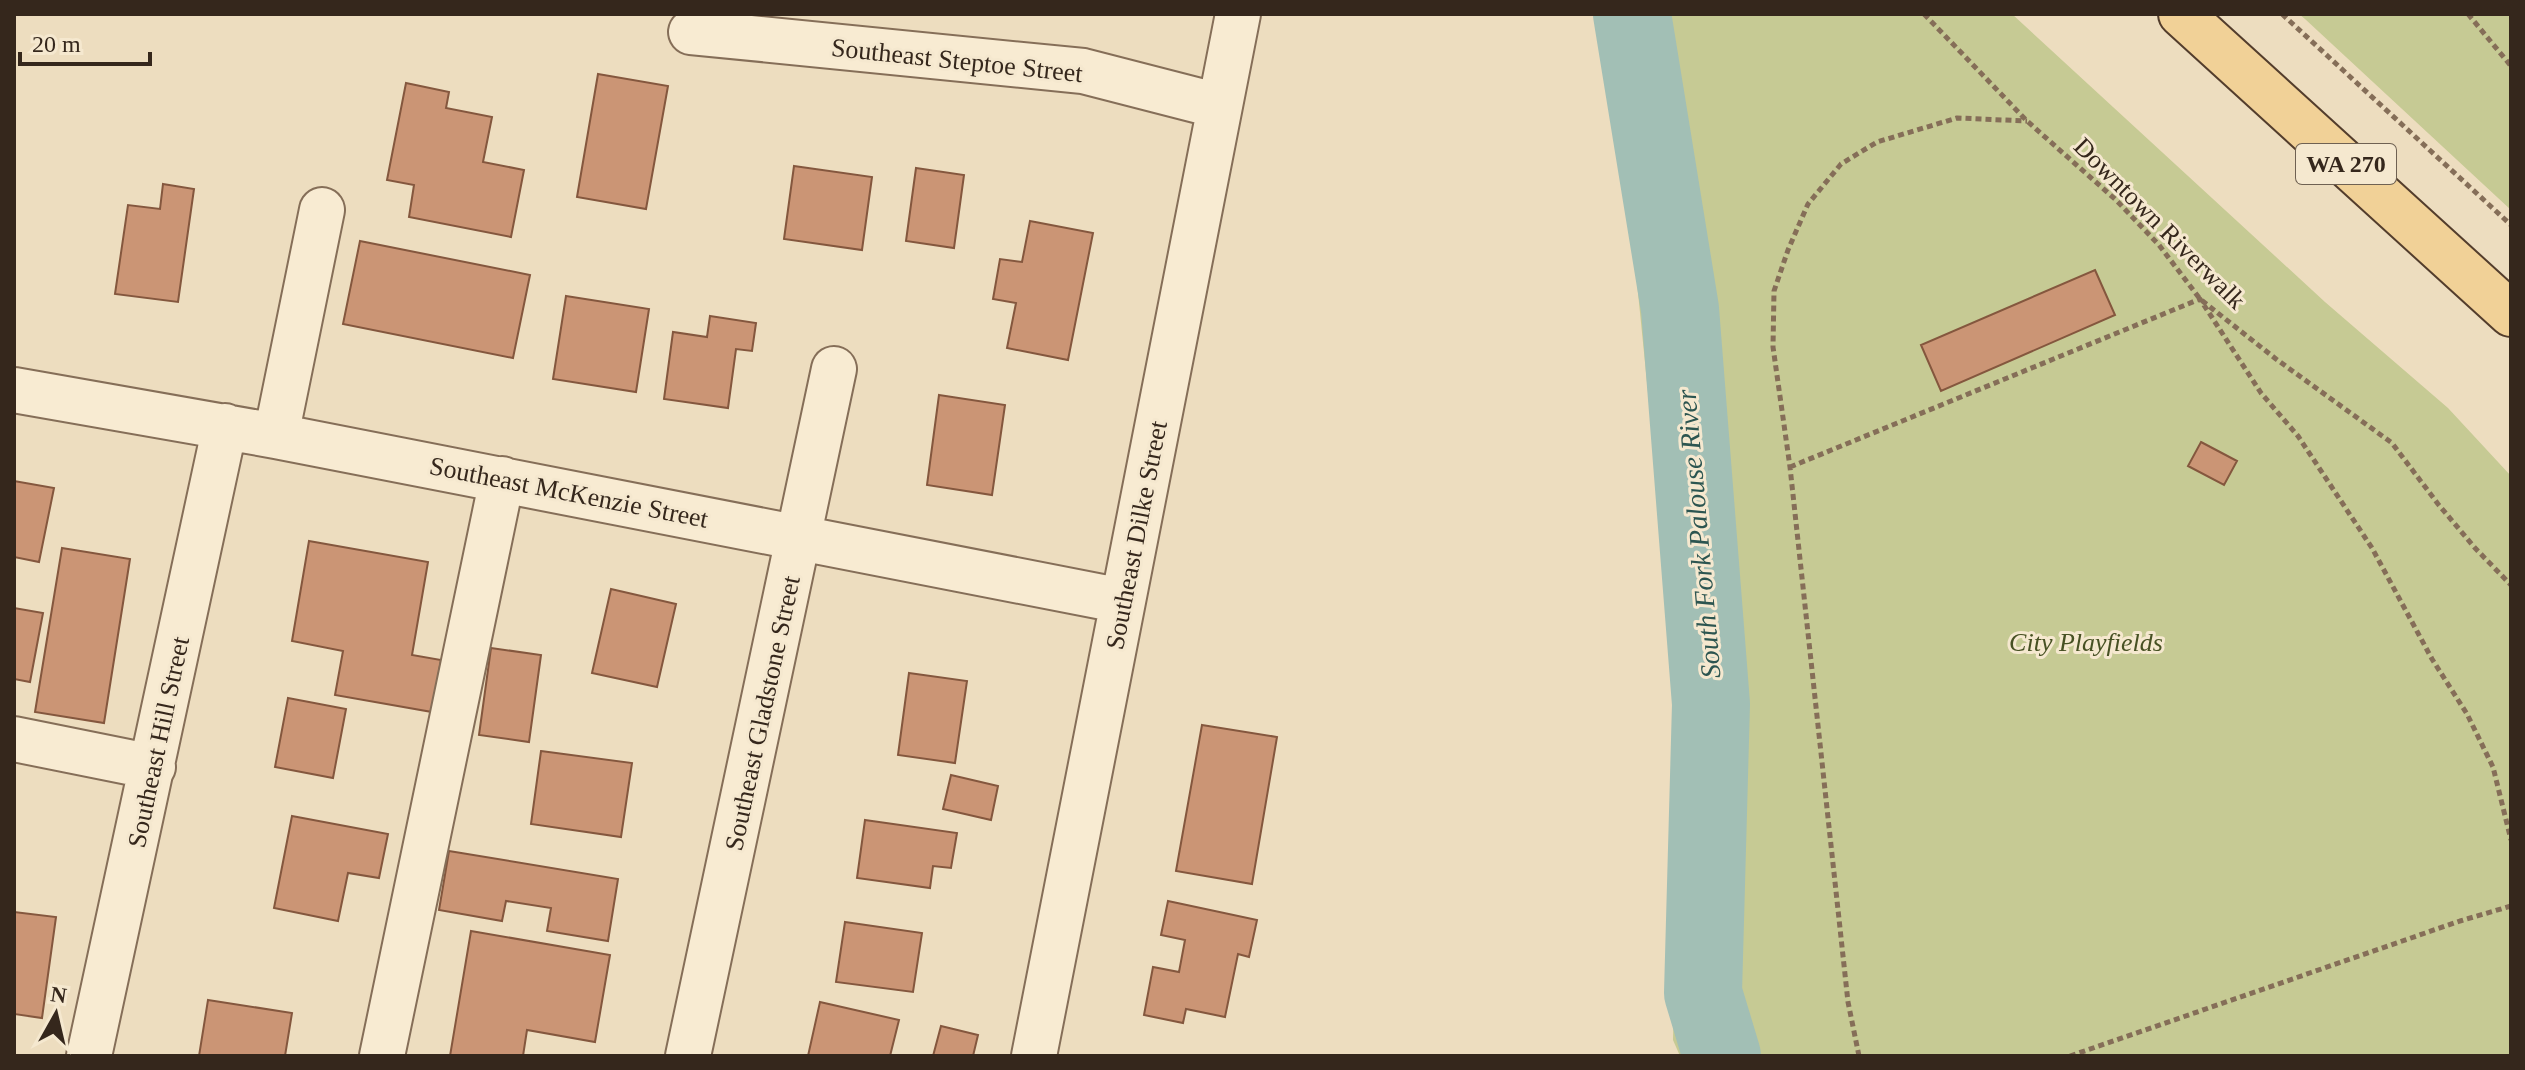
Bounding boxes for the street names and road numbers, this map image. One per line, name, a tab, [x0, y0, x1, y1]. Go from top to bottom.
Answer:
street label: Southeast Steptoe Street	[830, 33, 1085, 88]
street label: Downtown Riverwalk	[2068, 132, 2251, 315]
road number: WA 270	[2296, 144, 2396, 184]
street label: Southeast Dilke Street	[1100, 417, 1173, 652]
street label: Southeast McKenzie Street	[427, 451, 711, 534]
street label: Southeast Gladstone Street	[719, 572, 806, 853]
street label: Southeast Hill Street	[122, 633, 195, 850]

